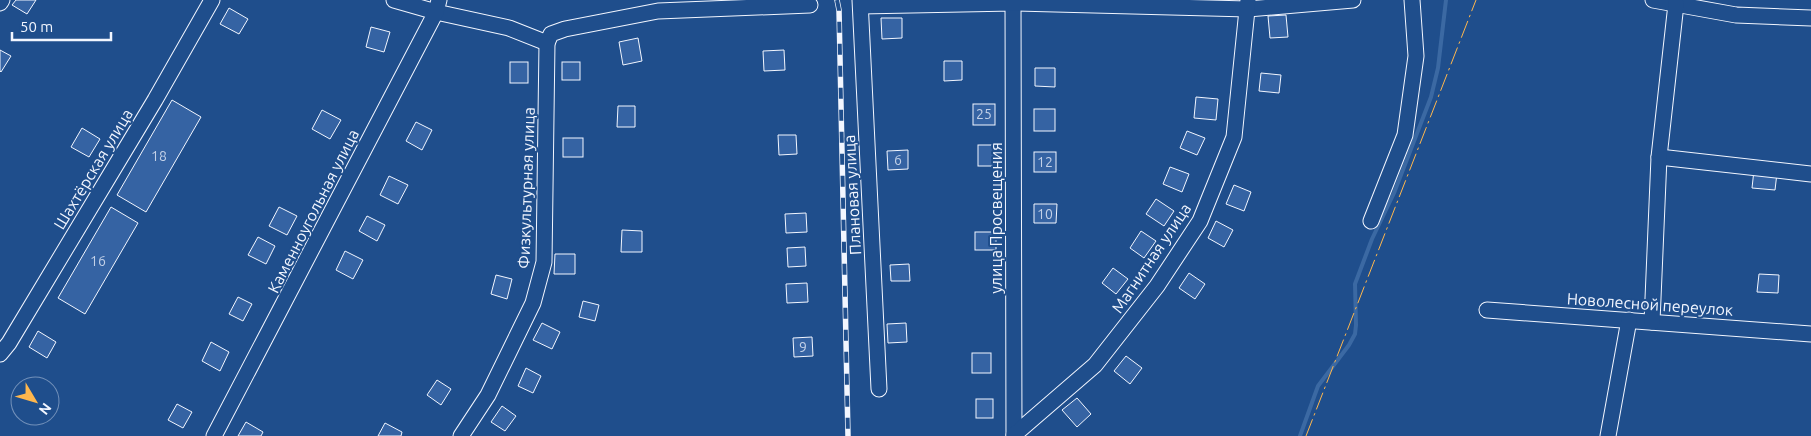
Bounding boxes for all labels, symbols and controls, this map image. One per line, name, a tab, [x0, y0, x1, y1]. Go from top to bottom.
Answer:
scale bar	[12, 10, 111, 42]
text: 50 m	[20, 18, 53, 35]
street label: Шахтёрская улица	[50, 106, 136, 232]
house number: 25	[976, 106, 992, 122]
street label: Физкультурная улица	[514, 107, 538, 269]
street label: Каменноугольная улица	[264, 126, 362, 296]
street label: Плановая улица	[840, 134, 864, 256]
street label: улица Просвещения	[987, 142, 1005, 294]
house number: 18	[151, 148, 167, 164]
house number: 6	[894, 152, 902, 168]
house number: 12	[1037, 154, 1053, 170]
street label: Магнитная улица	[1108, 200, 1194, 316]
house number: 10	[1037, 206, 1053, 222]
house number: 16	[90, 253, 106, 269]
street label: Новолесной переулок	[1566, 289, 1734, 319]
house number: 9	[799, 339, 807, 355]
north arrow	[10, 376, 60, 426]
text: N	[36, 400, 55, 418]

